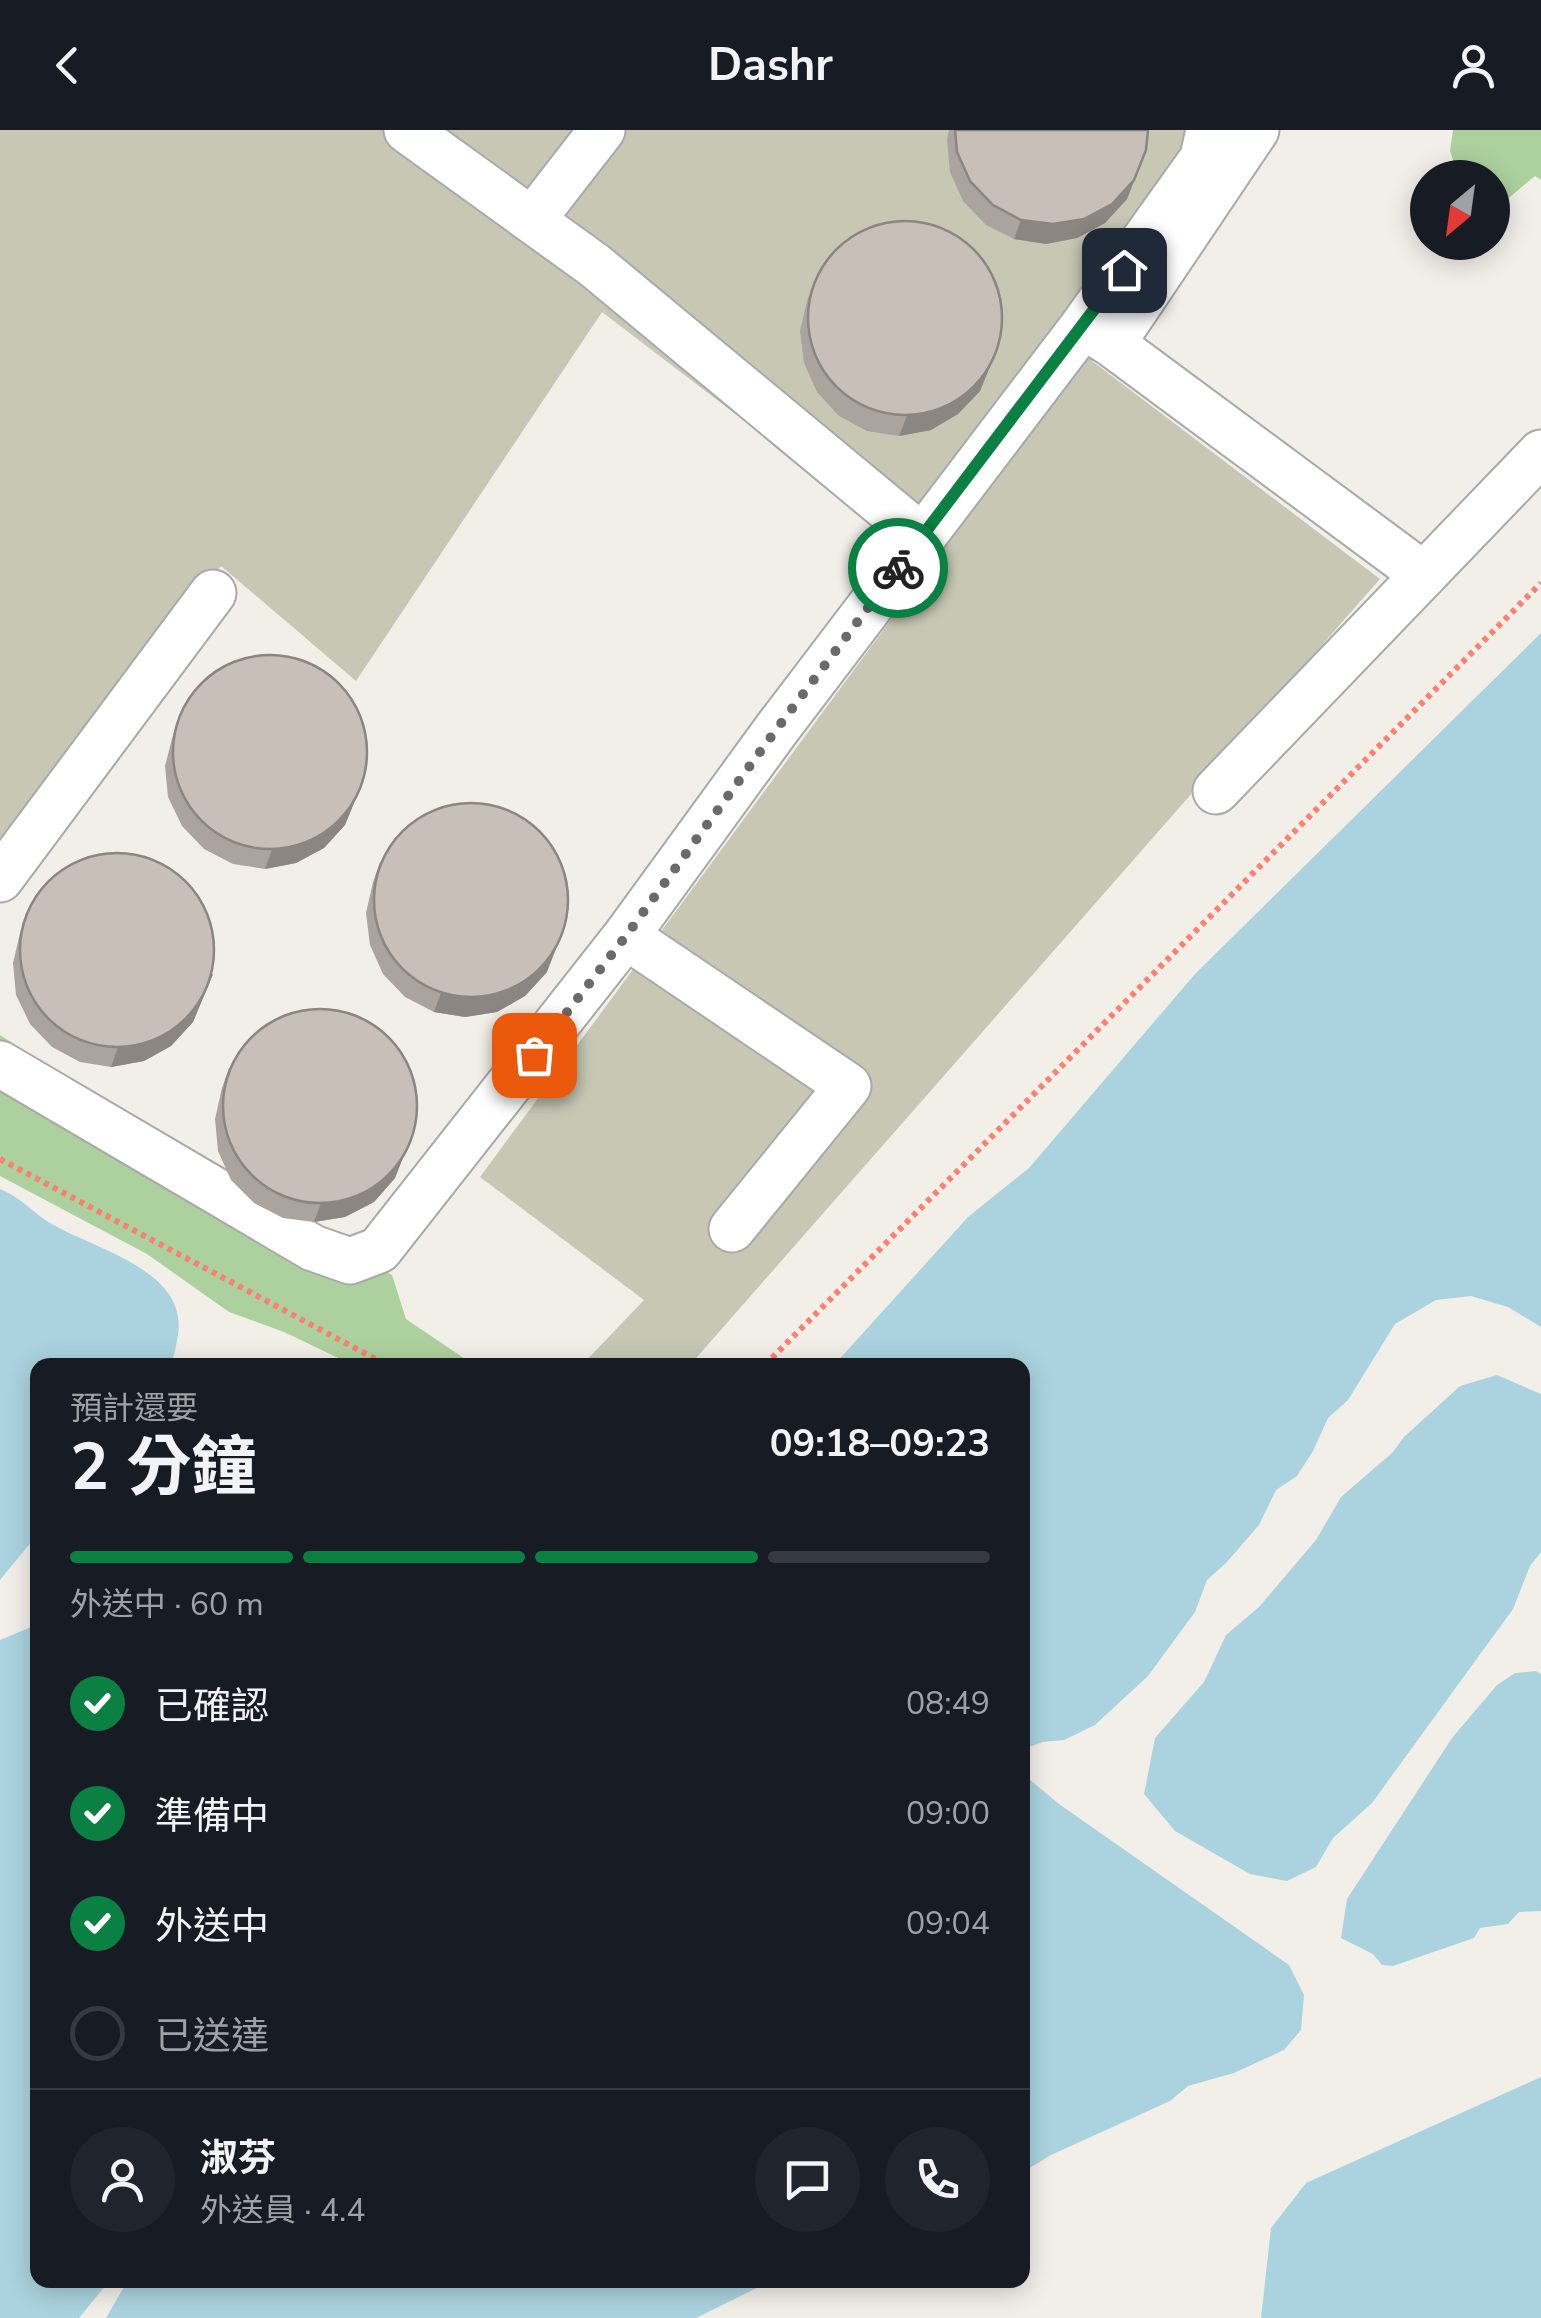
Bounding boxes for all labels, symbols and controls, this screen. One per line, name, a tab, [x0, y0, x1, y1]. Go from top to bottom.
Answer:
text: Dashr	[708, 35, 833, 96]
icon: back	[40, 38, 95, 93]
icon: person	[1446, 38, 1501, 93]
north arrow	[1410, 160, 1510, 260]
map controls	[1410, 160, 1510, 260]
pin	[1082, 228, 1167, 313]
icon: home	[1097, 243, 1152, 298]
courier	[848, 518, 948, 618]
icon: bike	[871, 541, 926, 596]
pin	[492, 1013, 577, 1098]
icon: bag	[507, 1028, 562, 1083]
text: 預計還要	[70, 1387, 198, 1430]
text: 09:18–09:23	[770, 1418, 990, 1469]
text: 2 分鐘	[70, 1423, 257, 1512]
text: 外送中 · 60 m	[70, 1583, 264, 1626]
icon: check	[70, 1676, 125, 1731]
text: 已確認	[155, 1681, 269, 1732]
text: 08:49	[906, 1682, 990, 1725]
icon: check	[70, 1786, 125, 1841]
text: 準備中	[155, 1791, 269, 1842]
text: 09:00	[906, 1792, 990, 1835]
icon: check	[70, 1896, 125, 1951]
text: 外送中	[155, 1901, 269, 1952]
text: 09:04	[906, 1902, 990, 1945]
text: 已送達	[155, 2011, 269, 2062]
button: person	[70, 2127, 175, 2232]
button: chat	[755, 2127, 860, 2232]
button: phone	[885, 2127, 990, 2232]
text: 淑芬	[200, 2133, 276, 2184]
text: 外送員 · 4.4	[200, 2189, 365, 2232]

